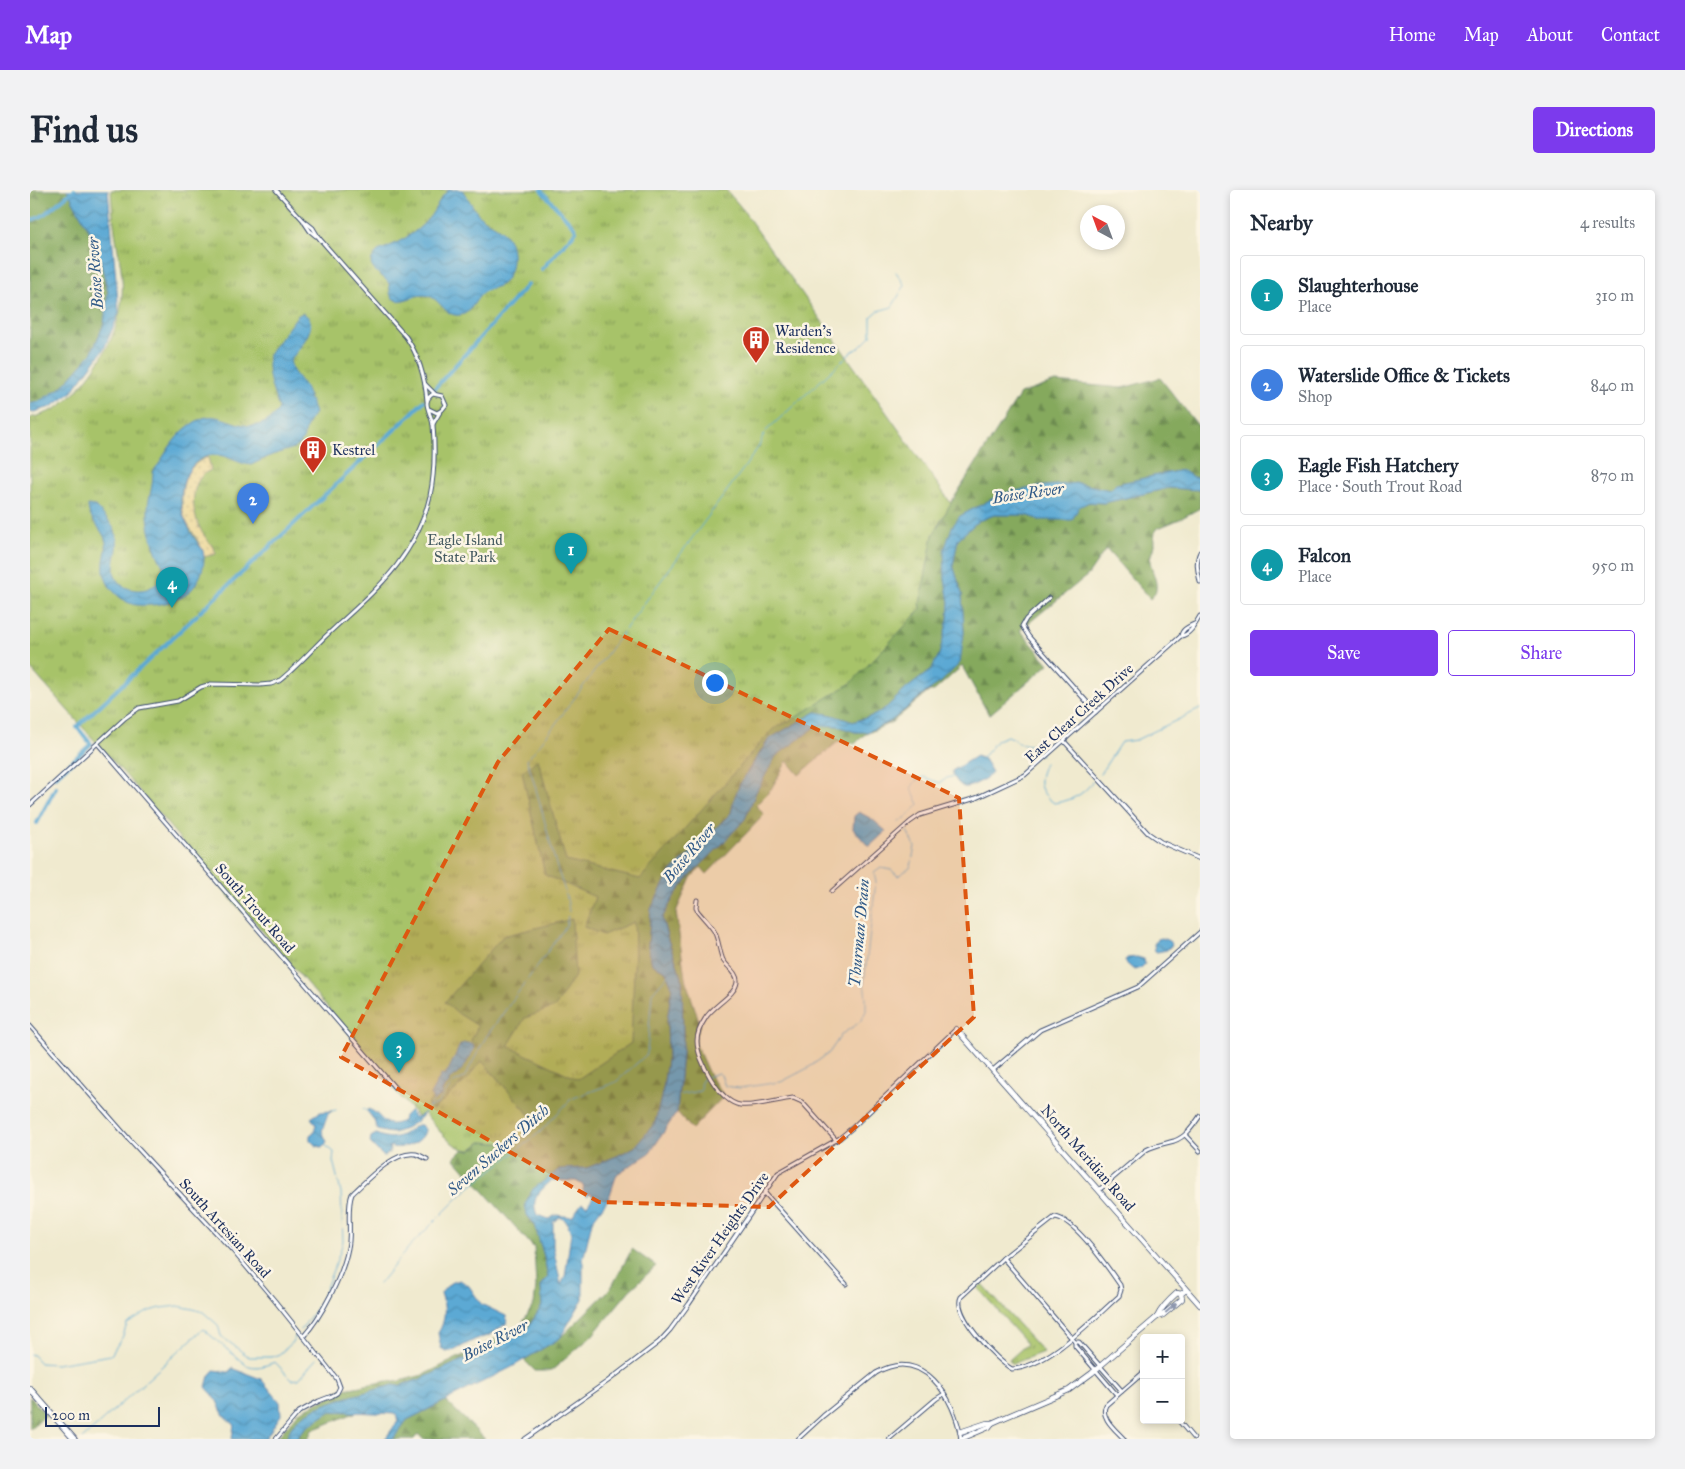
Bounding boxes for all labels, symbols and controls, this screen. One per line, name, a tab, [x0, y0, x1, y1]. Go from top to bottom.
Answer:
text: Map	[25, 20, 72, 50]
text: Home	[1389, 24, 1436, 46]
text: Map	[1464, 24, 1499, 46]
text: About	[1527, 24, 1573, 46]
text: Contact	[1601, 24, 1660, 46]
button: Directions	[1533, 107, 1655, 153]
text: Find us	[30, 109, 138, 152]
north arrow	[1080, 205, 1125, 250]
text: Nearby	[1250, 210, 1313, 236]
text: 4 results	[1580, 213, 1635, 232]
water label: Boise River	[83, 235, 107, 311]
text: Slaughterhouse	[1298, 274, 1418, 297]
text: 1	[1264, 286, 1270, 305]
text: 310 m	[1595, 286, 1634, 305]
text: Place	[1298, 297, 1332, 316]
place label: Warden's Residence	[775, 322, 836, 357]
building icon: Warden's Residence	[741, 325, 771, 364]
text: Waterslide Office & Tickets	[1298, 364, 1510, 387]
text: 2	[1263, 376, 1271, 395]
text: 840 m	[1590, 376, 1634, 395]
text: Shop	[1298, 387, 1332, 406]
building icon: Kestrel	[298, 435, 328, 474]
place label: Kestrel	[332, 441, 376, 459]
text: Eagle Fish Hatchery	[1298, 454, 1458, 477]
text: 3	[1264, 466, 1270, 485]
text: 870 m	[1591, 466, 1634, 485]
text: Place · South Trout Road	[1298, 477, 1462, 496]
water label: Boise River	[990, 478, 1066, 508]
pin: 2	[237, 483, 269, 524]
park label: Eagle Island State Park	[427, 531, 503, 566]
pin: 1	[555, 533, 587, 574]
text: Falcon	[1298, 544, 1351, 567]
text: 4	[1263, 556, 1271, 575]
text: 950 m	[1592, 556, 1634, 575]
pin: 4	[156, 567, 188, 608]
text: Place	[1298, 567, 1332, 586]
button: Save	[1250, 630, 1438, 676]
button: Share	[1448, 630, 1635, 676]
street label: East Clear Creek Drive	[1021, 660, 1137, 766]
your location	[702, 670, 728, 696]
water label: Boise River	[658, 818, 720, 887]
street label: South Trout Road	[211, 860, 299, 957]
water label: Thurman Drain	[845, 877, 873, 988]
pin: 3	[383, 1032, 415, 1073]
water label: Seven Suckers Ditch	[442, 1101, 553, 1200]
street label: North Meridian Road	[1037, 1101, 1139, 1215]
street label: West River Heights Drive	[667, 1168, 773, 1308]
street label: South Artesian Road	[176, 1175, 275, 1282]
one-way arrow	[1164, 1302, 1177, 1313]
water label: Boise River	[458, 1315, 533, 1365]
map controls	[1140, 1334, 1185, 1424]
button: +	[1140, 1334, 1185, 1379]
button: −	[1140, 1379, 1185, 1424]
scale bar	[45, 1404, 160, 1427]
text: 200 m	[52, 1407, 90, 1424]

